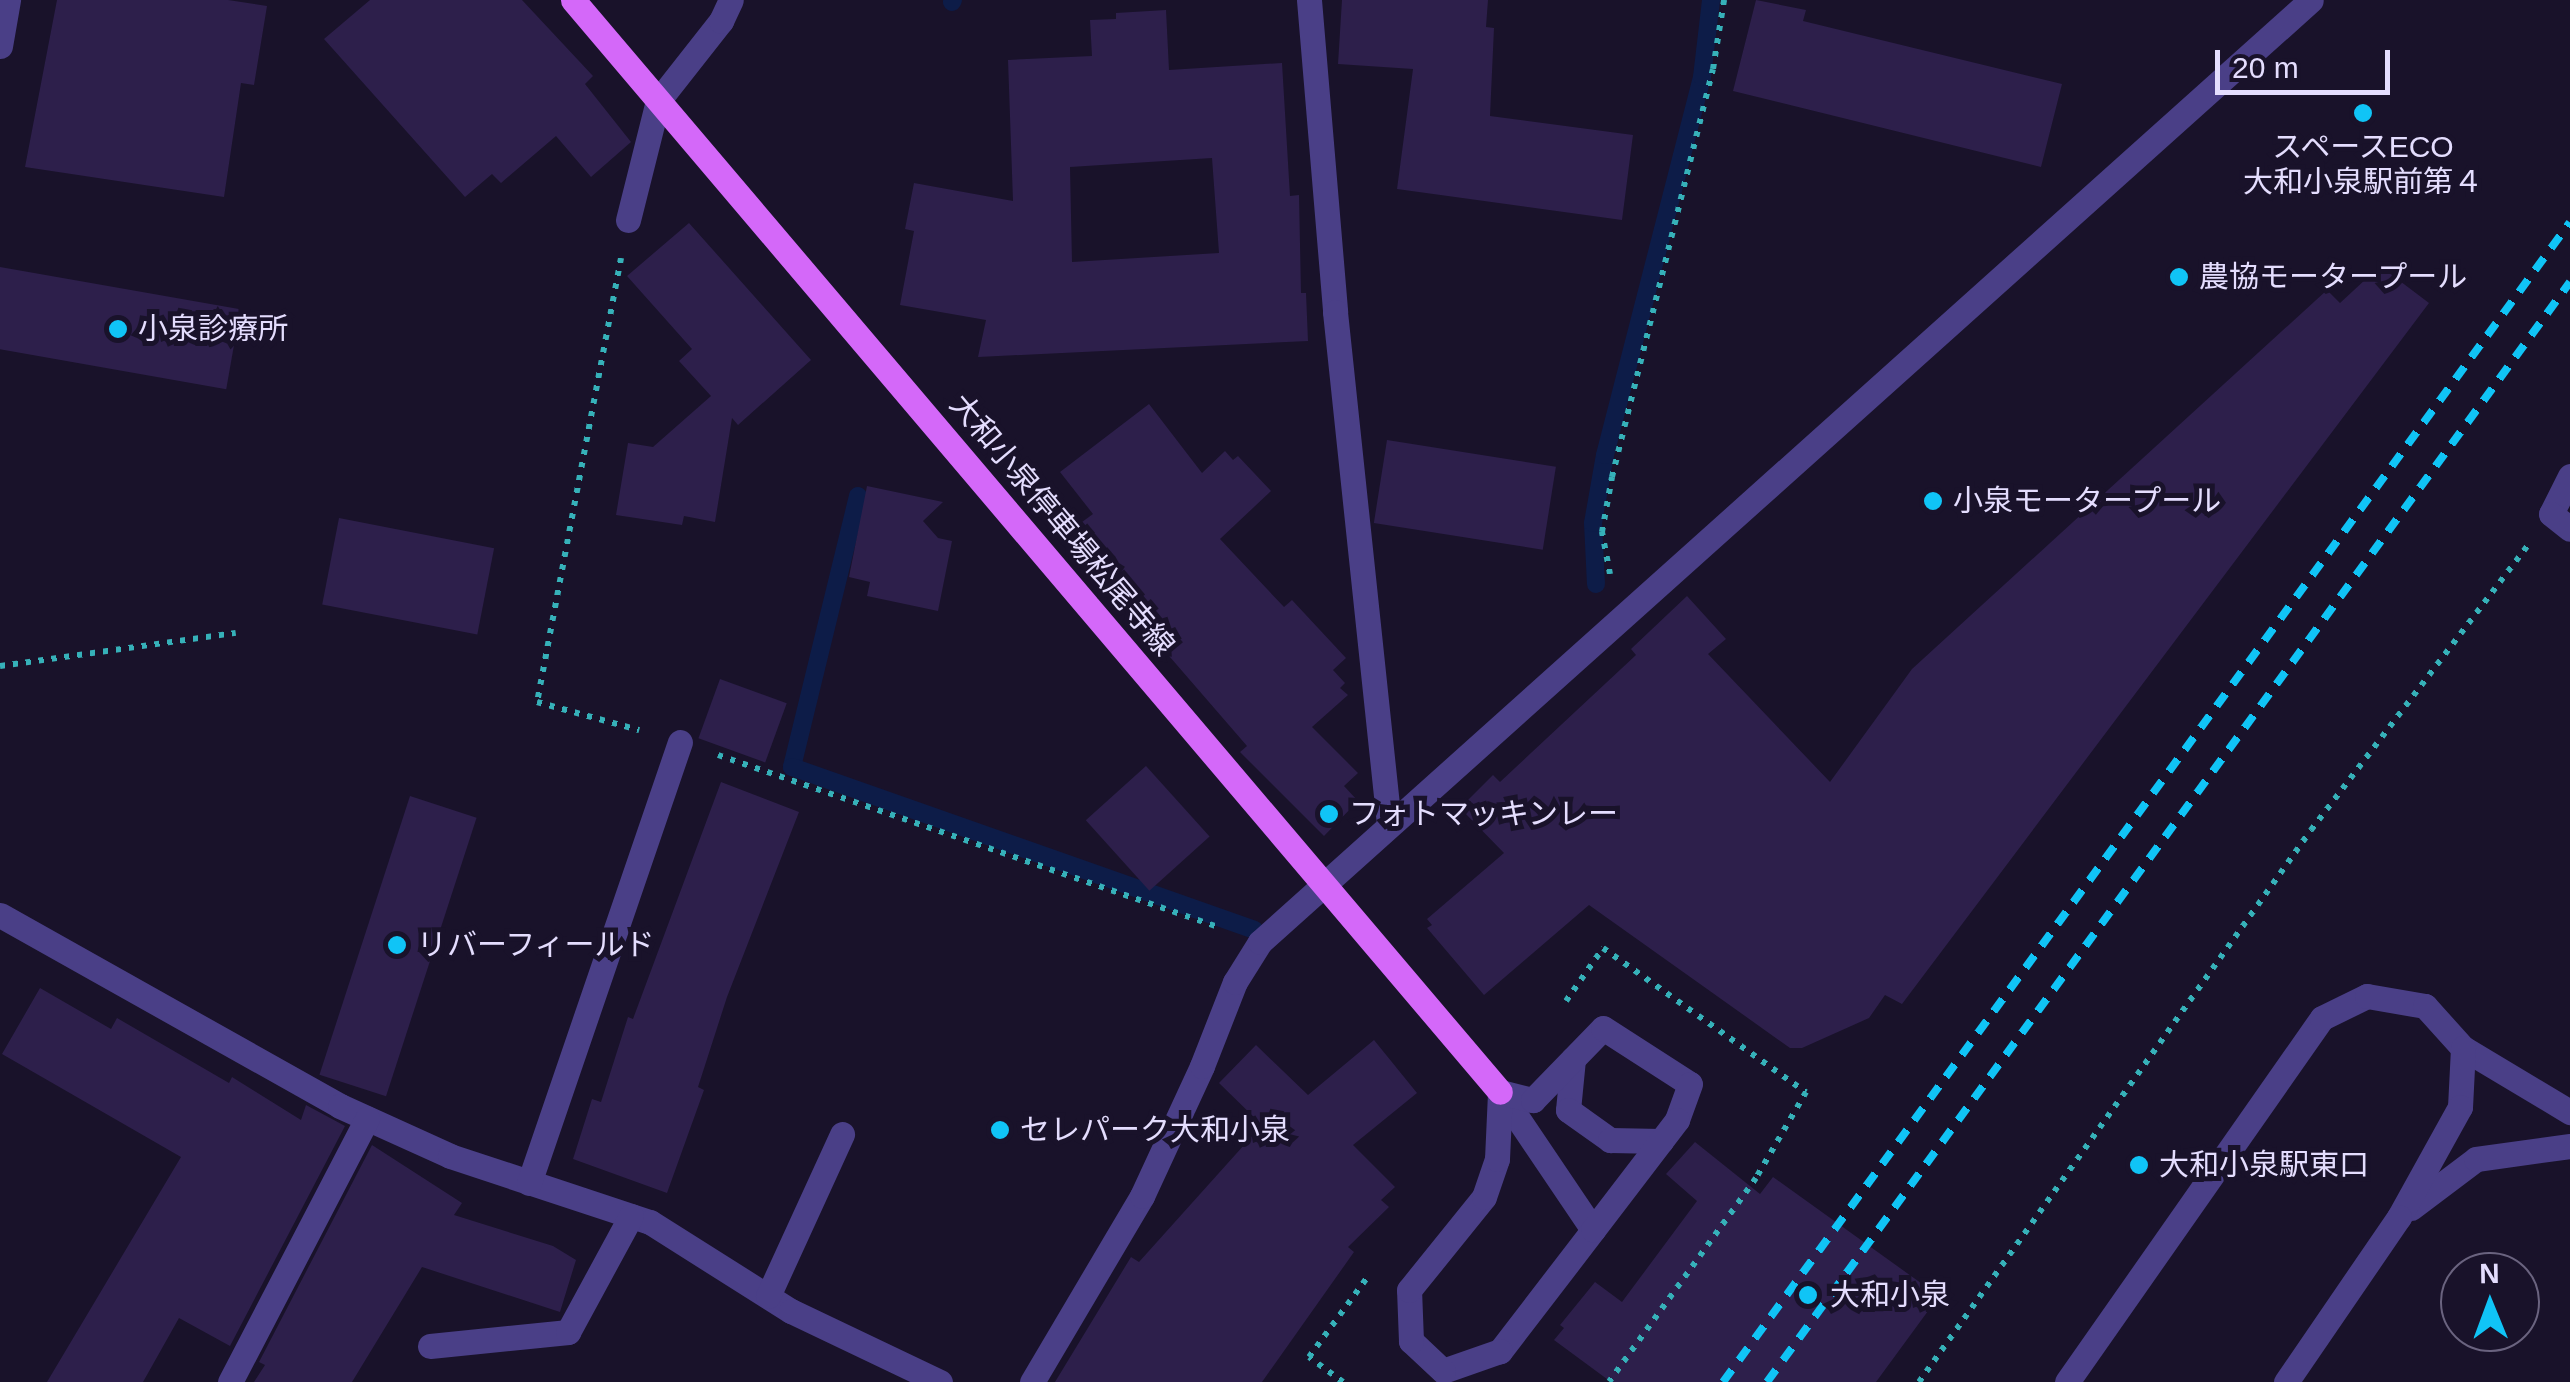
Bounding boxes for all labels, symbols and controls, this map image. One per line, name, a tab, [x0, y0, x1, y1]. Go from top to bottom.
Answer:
scale bar	[2220, 30, 2395, 92]
text: 20 m	[2232, 51, 2299, 84]
marker: スペースECO 大和小泉駅前第４	[2352, 102, 2374, 124]
place label: スペースECO 大和小泉駅前第４	[2243, 129, 2483, 200]
place label: 農協モータープール	[2199, 259, 2469, 295]
marker: 農協モータープール	[2168, 266, 2190, 288]
place label: 小泉診療所	[138, 311, 288, 347]
marker: 小泉診療所	[107, 318, 129, 340]
street label: 大和小泉停車場松尾寺線	[942, 387, 1182, 663]
place label: 小泉モータープール	[1953, 483, 2223, 519]
marker: 小泉モータープール	[1922, 490, 1944, 512]
place label: フォトマッキンレー	[1349, 796, 1619, 832]
marker: フォトマッキンレー	[1318, 803, 1340, 825]
place label: リバーフィールド	[417, 927, 657, 963]
marker: リバーフィールド	[386, 934, 408, 956]
place label: セレパーク大和小泉	[1020, 1112, 1290, 1148]
marker: セレパーク大和小泉	[989, 1119, 1011, 1141]
place label: 大和小泉駅東口	[2159, 1147, 2369, 1183]
marker: 大和小泉駅東口	[2128, 1154, 2150, 1176]
north arrow	[2440, 1252, 2540, 1352]
text: N	[2479, 1258, 2500, 1289]
place label: 大和小泉	[1830, 1277, 1950, 1313]
marker: 大和小泉	[1795, 1282, 1821, 1308]

